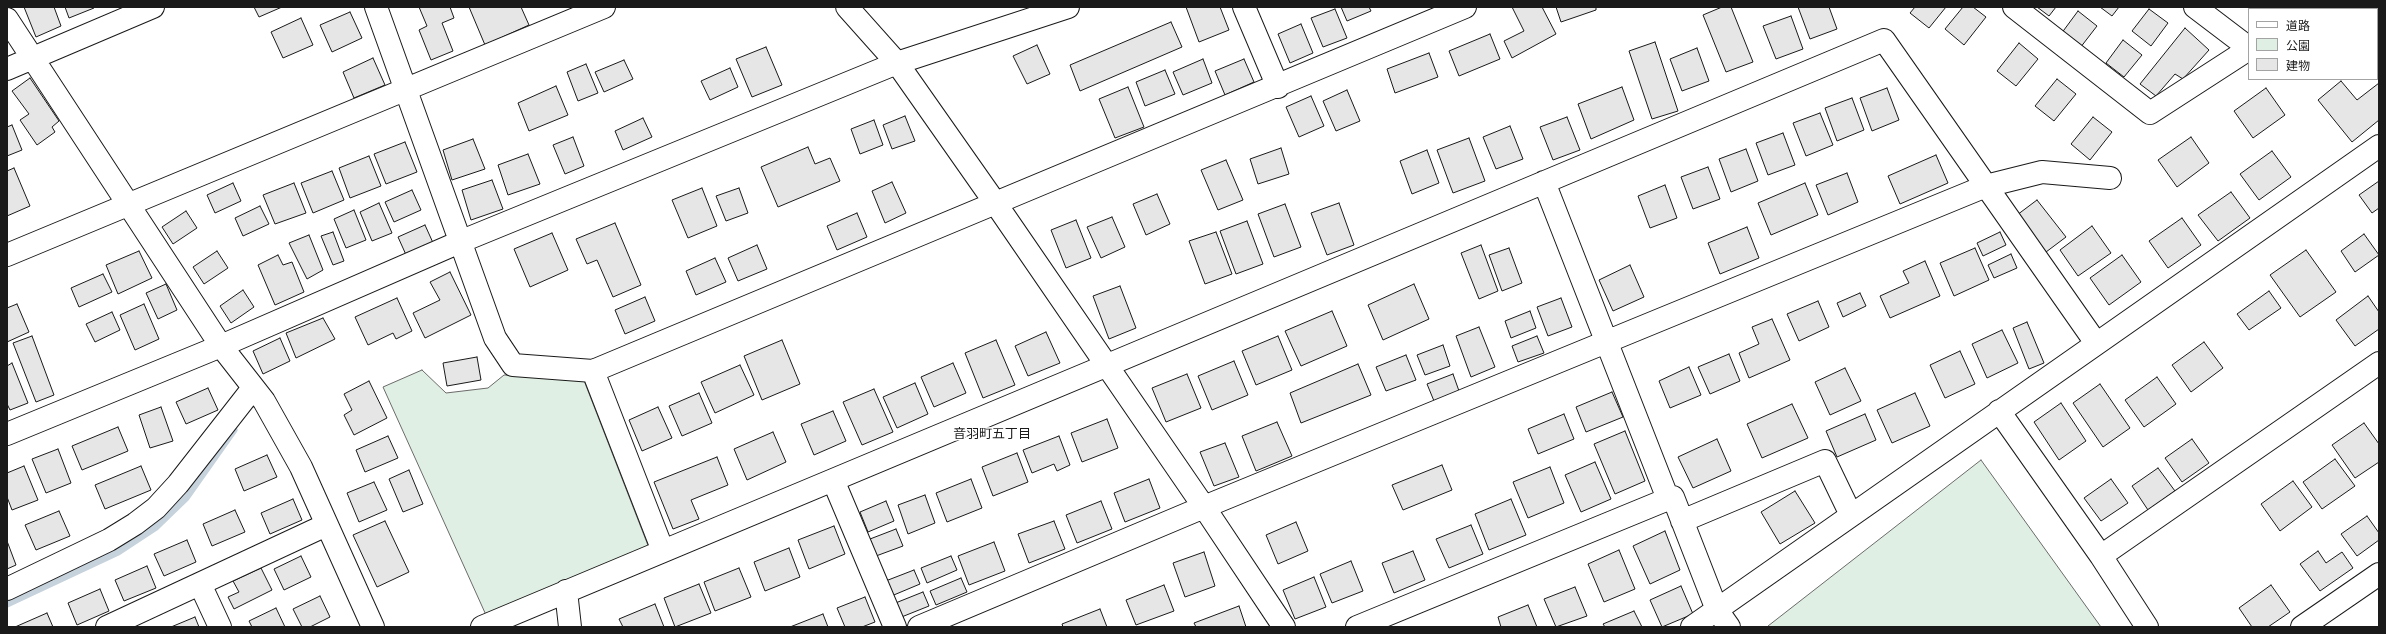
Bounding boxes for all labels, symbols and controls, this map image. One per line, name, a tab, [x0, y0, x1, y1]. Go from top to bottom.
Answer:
legend	[2248, 8, 2378, 80]
text: 道路	[2286, 19, 2310, 33]
text: 公園	[2286, 39, 2310, 53]
text: 建物	[2286, 59, 2310, 73]
district label: 音羽町五丁目	[953, 427, 1031, 443]

